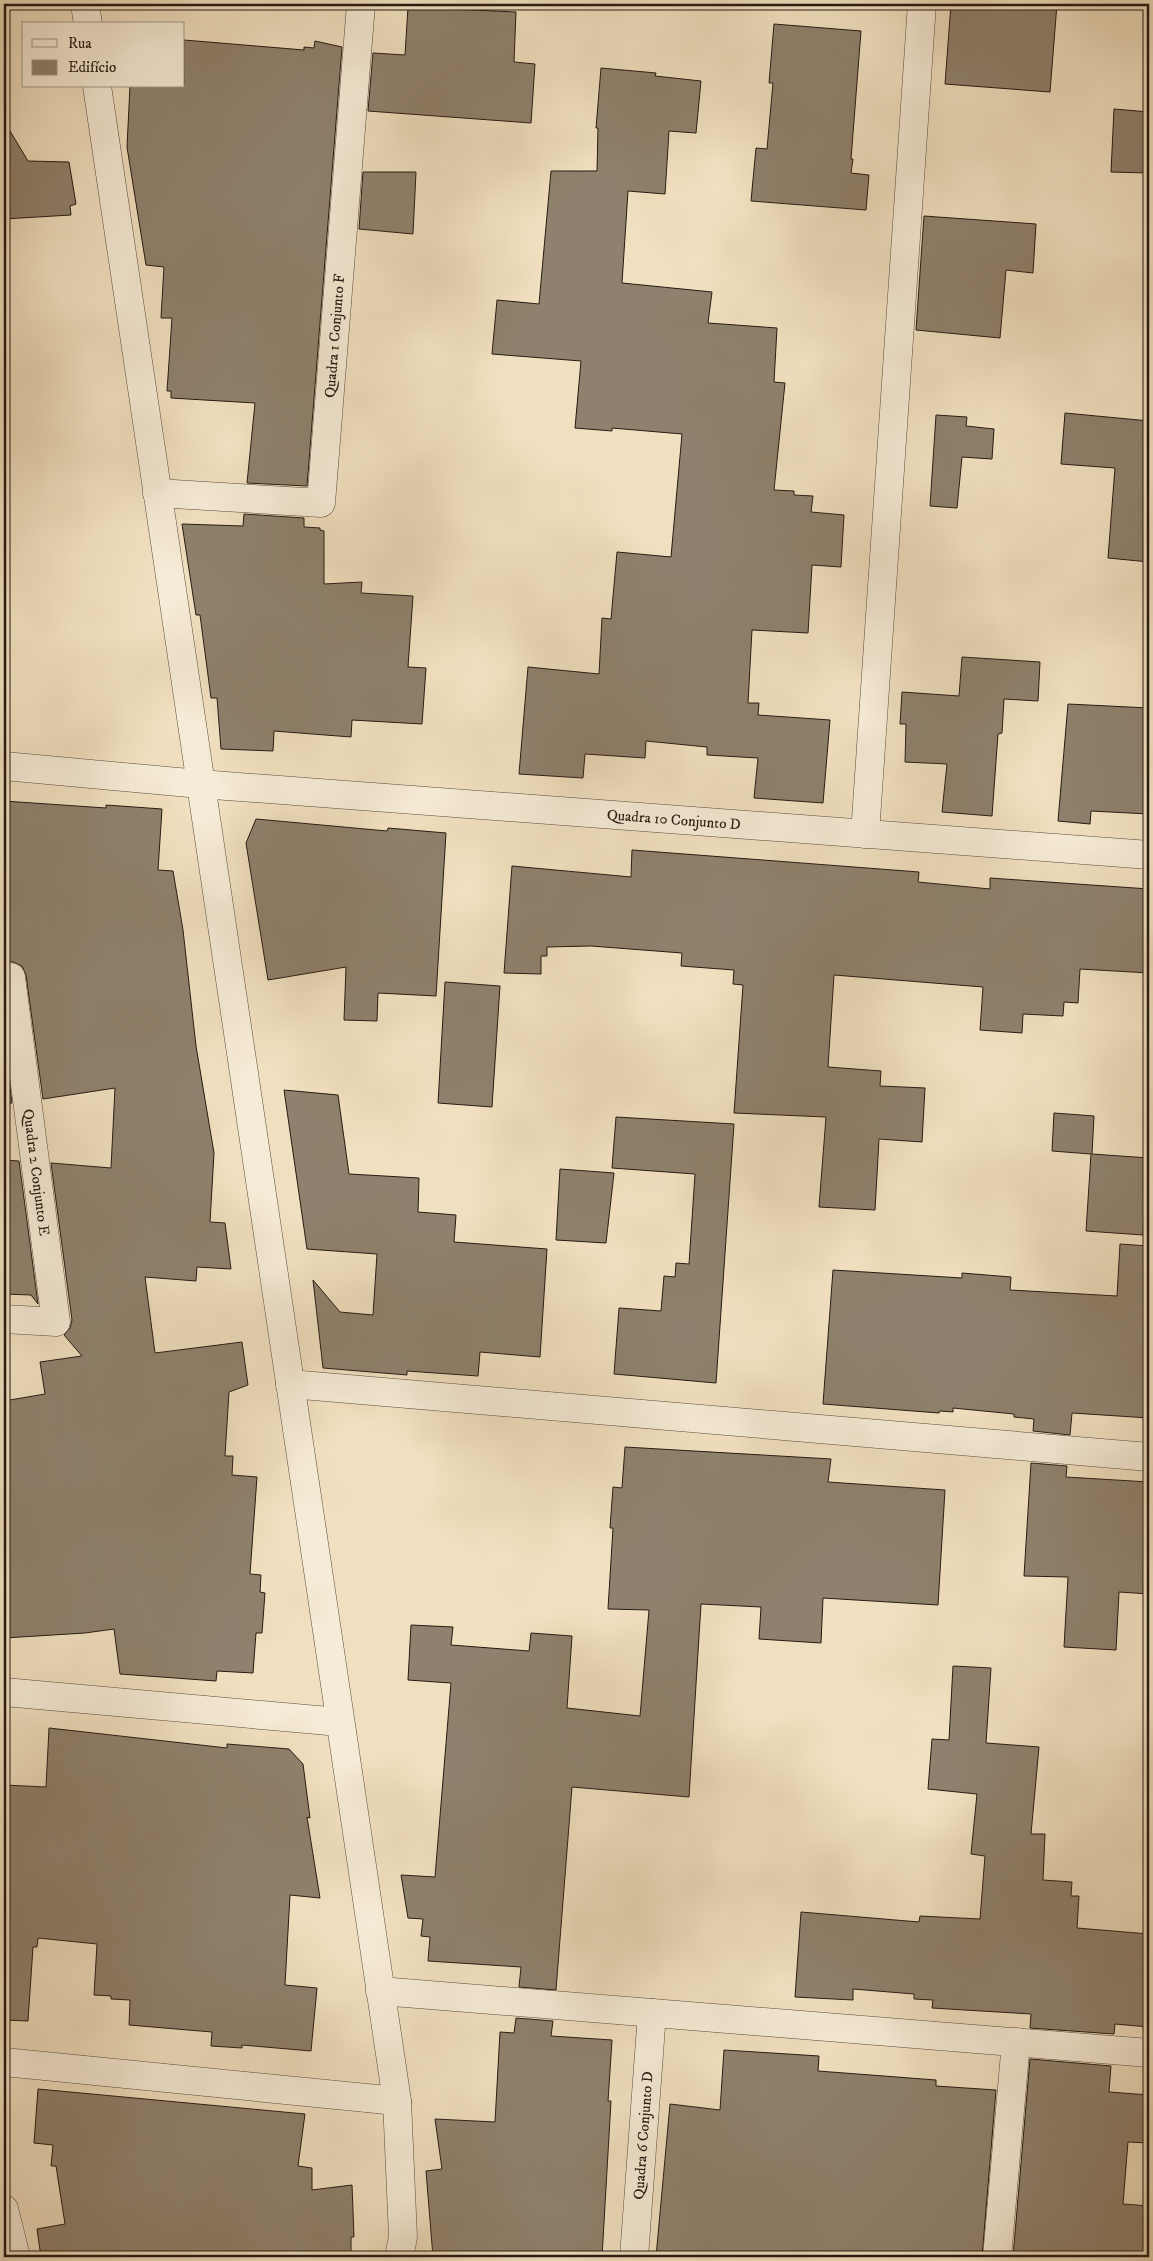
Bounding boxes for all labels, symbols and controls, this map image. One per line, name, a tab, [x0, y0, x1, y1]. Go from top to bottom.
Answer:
legend	[22, 22, 185, 88]
text: Rua	[68, 34, 92, 53]
text: Edifício	[68, 58, 116, 77]
street label: Quadra 1 Conjunto F	[320, 273, 349, 399]
street label: Quadra 10 Conjunto D	[606, 805, 742, 834]
street label: Quadra 2 Conjunto E	[19, 1108, 54, 1237]
street label: Quadra 6 Conjunto D	[629, 2070, 657, 2200]

